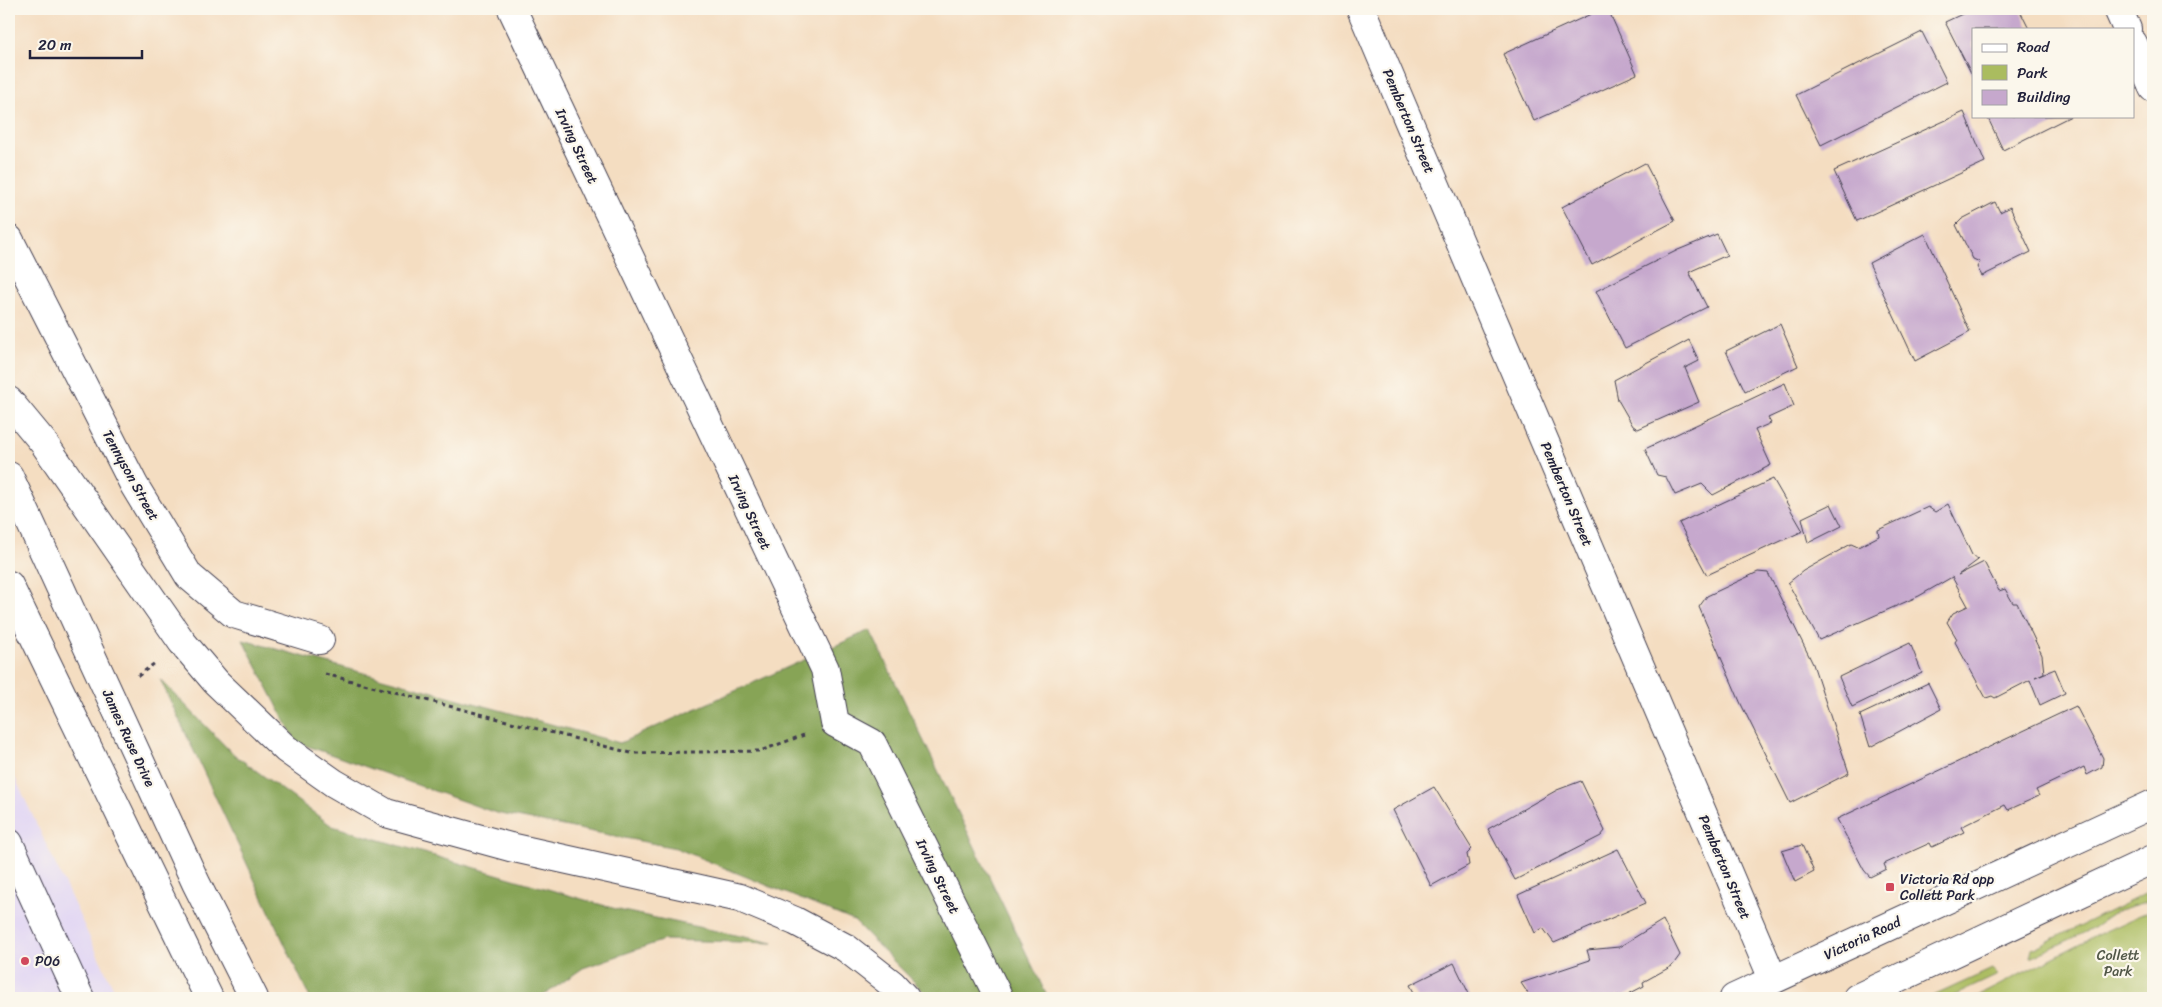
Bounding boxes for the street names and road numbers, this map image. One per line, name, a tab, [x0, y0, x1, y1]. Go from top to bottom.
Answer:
street label: Pemberton Street	[1375, 65, 1442, 178]
street label: Irving Street	[548, 103, 605, 188]
street label: Tennyson Street	[95, 425, 166, 525]
street label: Pemberton Street	[1533, 438, 1600, 551]
street label: Irving Street	[721, 469, 778, 554]
street label: James Ruse Drive	[95, 684, 162, 791]
street label: Pemberton Street	[1691, 811, 1758, 924]
street label: Irving Street	[908, 833, 967, 918]
street label: Victoria Road	[1819, 909, 1906, 967]

